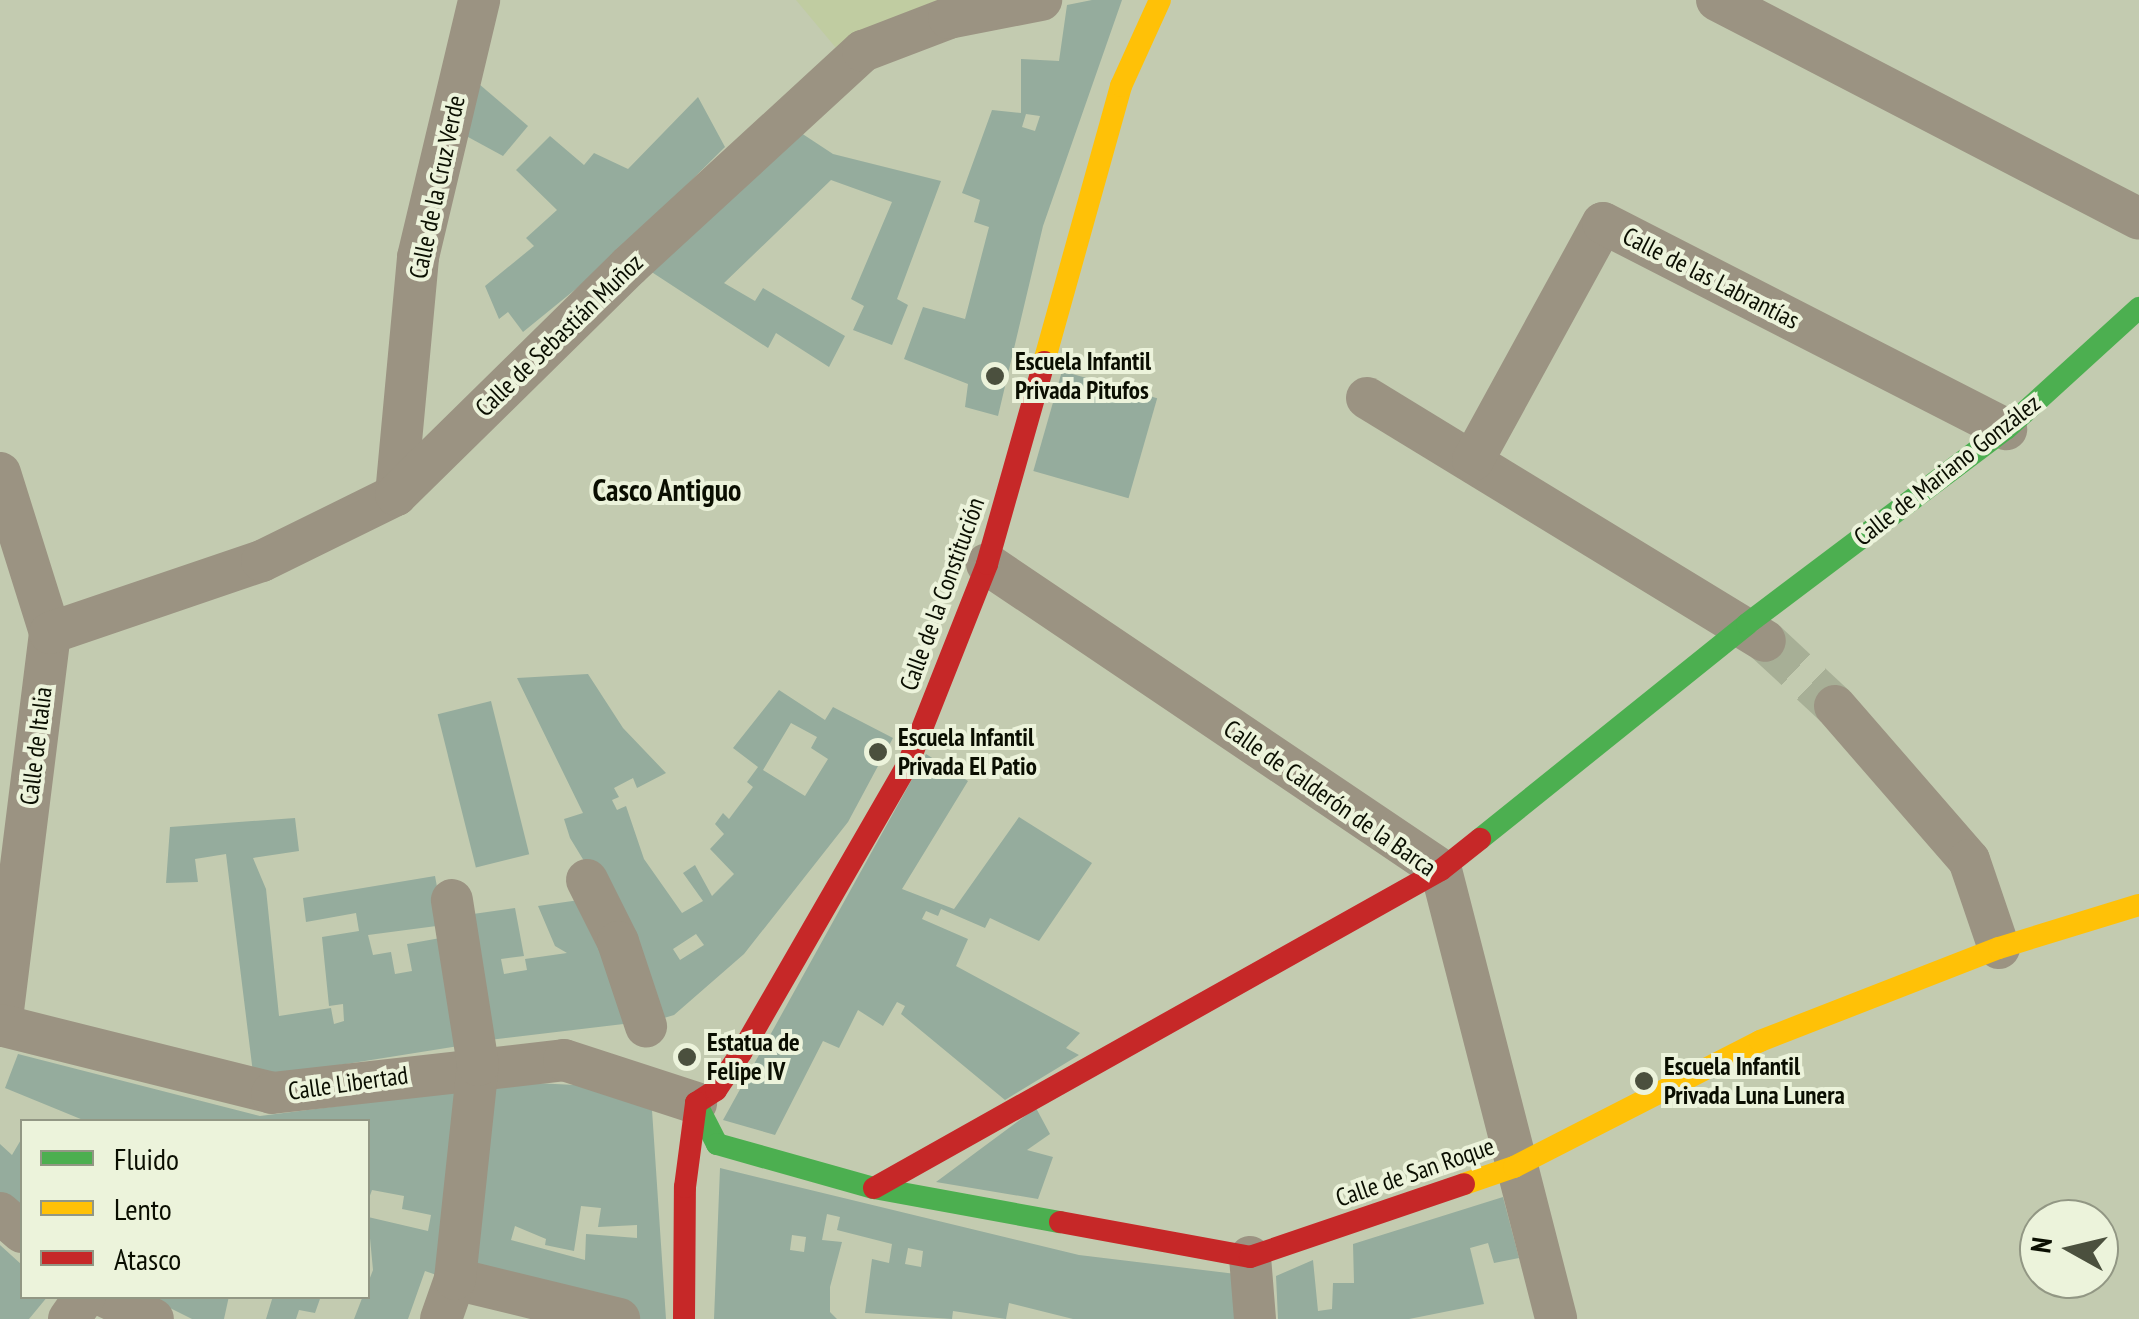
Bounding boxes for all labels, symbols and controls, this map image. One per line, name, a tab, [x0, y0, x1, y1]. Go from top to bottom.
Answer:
street label: Calle de la Cruz Verde	[403, 92, 471, 282]
street label: Calle de las Labrantías	[1618, 221, 1804, 335]
street label: Calle de Sebastián Muñoz	[469, 247, 649, 423]
place label: Escuela Infantil Privada Pitufos	[1015, 347, 1151, 406]
marker: Escuela Infantil Privada Pitufos	[984, 365, 1006, 387]
street label: Calle de Mariano González	[1848, 388, 2046, 552]
district label: Casco Antiguo	[592, 472, 742, 508]
street label: Calle de la Constitución	[893, 493, 991, 695]
street label: Calle de Italia	[14, 685, 58, 807]
street label: Calle de Calderón de la Barca	[1218, 713, 1442, 883]
place label: Escuela Infantil Privada El Patio	[898, 723, 1037, 782]
marker: Escuela Infantil Privada El Patio	[867, 741, 889, 763]
place label: Estatua de Felipe IV	[707, 1028, 800, 1087]
marker: Estatua de Felipe IV	[676, 1046, 698, 1068]
place label: Escuela Infantil Privada Luna Lunera	[1664, 1052, 1845, 1111]
street label: Calle Libertad	[286, 1060, 410, 1106]
marker: Escuela Infantil Privada Luna Lunera	[1633, 1070, 1655, 1092]
legend	[20, 1119, 370, 1299]
street label: Calle de San Roque	[1332, 1131, 1498, 1213]
text: Fluido	[114, 1139, 179, 1178]
text: Lento	[114, 1189, 172, 1228]
north arrow	[2019, 1199, 2119, 1299]
text: N	[2021, 1235, 2060, 1255]
text: Atasco	[114, 1239, 181, 1278]

